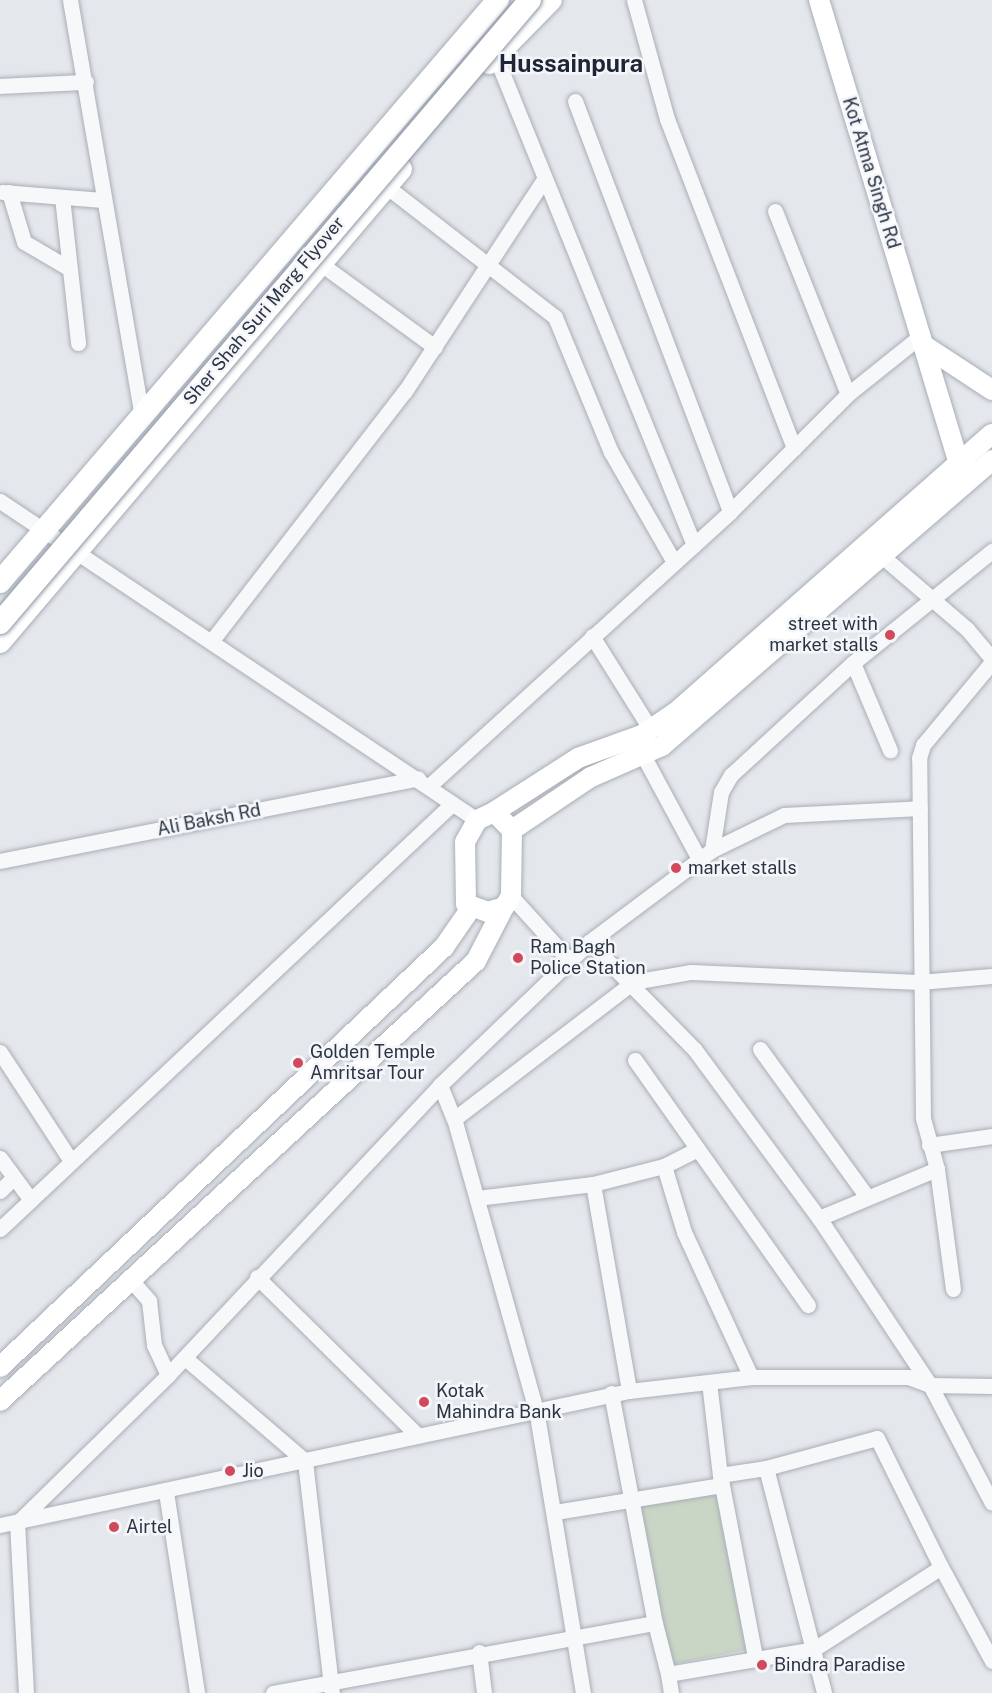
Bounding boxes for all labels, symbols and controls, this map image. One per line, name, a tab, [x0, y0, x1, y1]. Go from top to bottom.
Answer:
district label: Hussainpura	[499, 50, 643, 78]
street label: Kot Atma Singh Rd	[838, 95, 904, 251]
street label: Sher Shah Suri Marg Flyover	[179, 212, 349, 410]
place label: street with market stalls	[769, 614, 878, 656]
marker: street with market stalls	[883, 628, 897, 642]
street label: Ali Baksh Rd	[155, 799, 263, 841]
place label: market stalls	[688, 857, 797, 879]
marker: market stalls	[669, 861, 683, 875]
place label: Ram Bagh Police Station	[530, 937, 646, 980]
marker: Ram Bagh Police Station	[511, 951, 525, 965]
place label: Golden Temple Amritsar Tour	[310, 1042, 435, 1084]
marker: Golden Temple Amritsar Tour	[291, 1056, 305, 1070]
place label: Kotak Mahindra Bank	[436, 1381, 562, 1424]
marker: Kotak Mahindra Bank	[417, 1395, 431, 1409]
place label: Jio	[242, 1460, 264, 1482]
marker: Jio	[223, 1464, 237, 1478]
place label: Airtel	[126, 1516, 173, 1538]
marker: Airtel	[107, 1520, 121, 1534]
place label: Bindra Paradise	[774, 1654, 905, 1676]
marker: Bindra Paradise	[755, 1658, 769, 1672]

